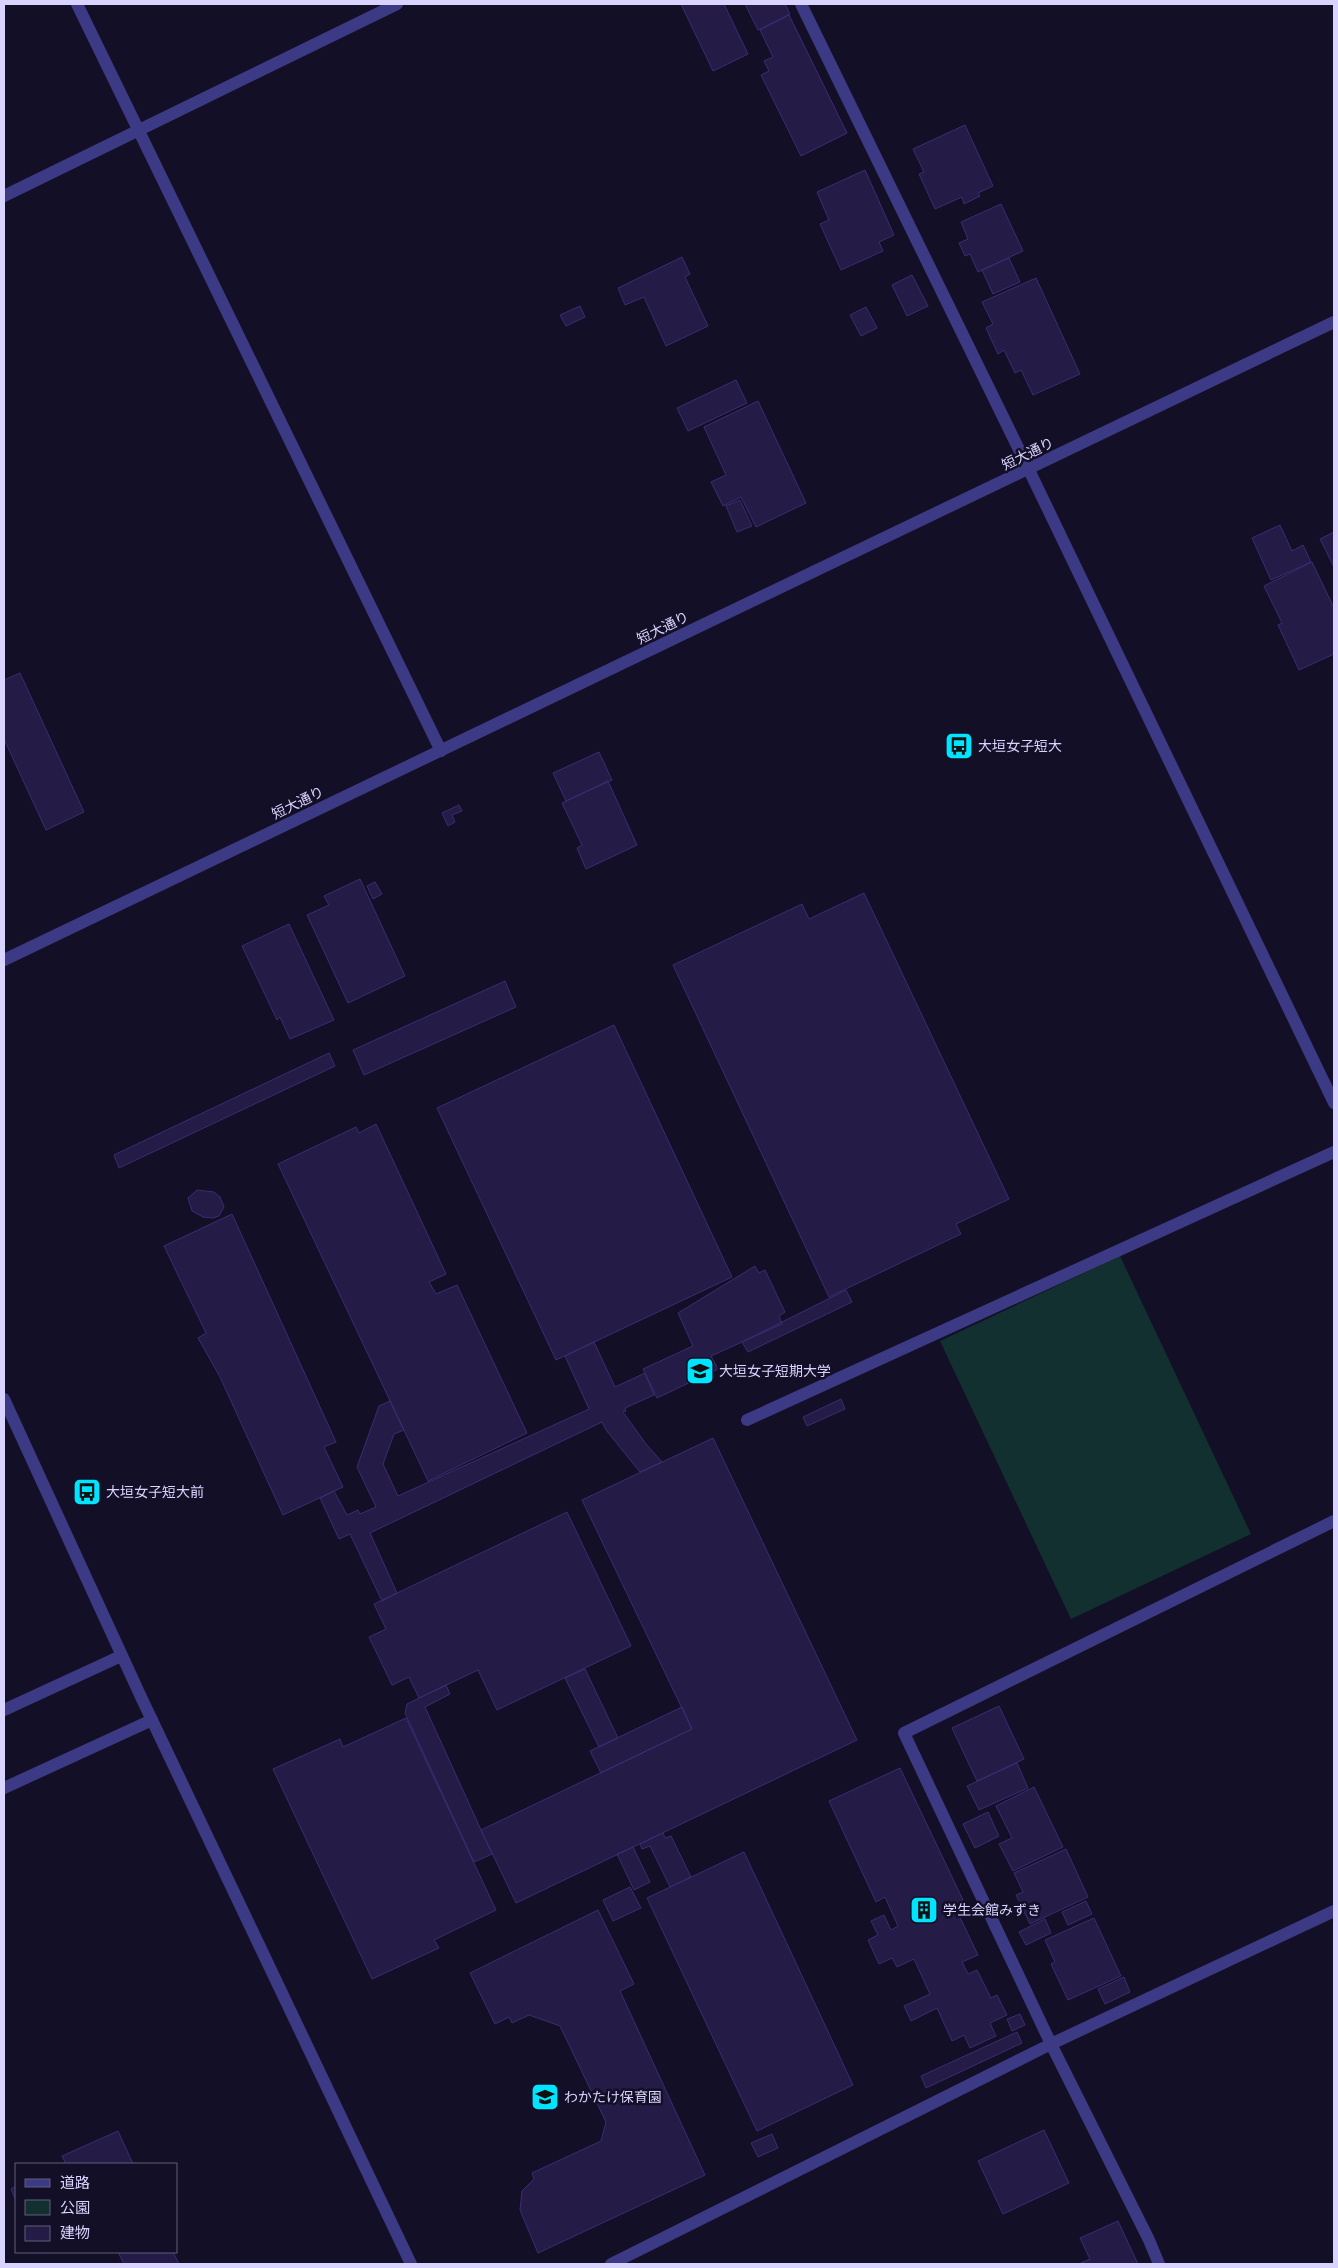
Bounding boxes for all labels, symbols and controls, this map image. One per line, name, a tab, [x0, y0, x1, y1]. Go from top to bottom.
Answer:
street label: 短大通り	[999, 434, 1057, 474]
street label: 短大通り	[634, 608, 692, 648]
bus stop icon: 大垣女子短大	[944, 731, 974, 761]
place label: 大垣女子短大	[978, 738, 1062, 755]
street label: 短大通り	[269, 783, 327, 823]
school or university icon: 大垣女子短期大学	[685, 1356, 715, 1386]
place label: 大垣女子短期大学	[719, 1363, 831, 1380]
bus stop icon: 大垣女子短大前	[72, 1477, 102, 1507]
place label: 大垣女子短大前	[106, 1484, 204, 1501]
building icon: 学生会館みずき	[909, 1895, 939, 1925]
place label: 学生会館みずき	[943, 1902, 1041, 1919]
school or university icon: わかたけ保育園	[530, 2082, 560, 2112]
place label: わかたけ保育園	[564, 2089, 662, 2106]
legend	[15, 2163, 178, 2253]
text: 道路	[60, 2174, 90, 2192]
text: 公園	[60, 2199, 90, 2217]
text: 建物	[60, 2224, 90, 2242]

